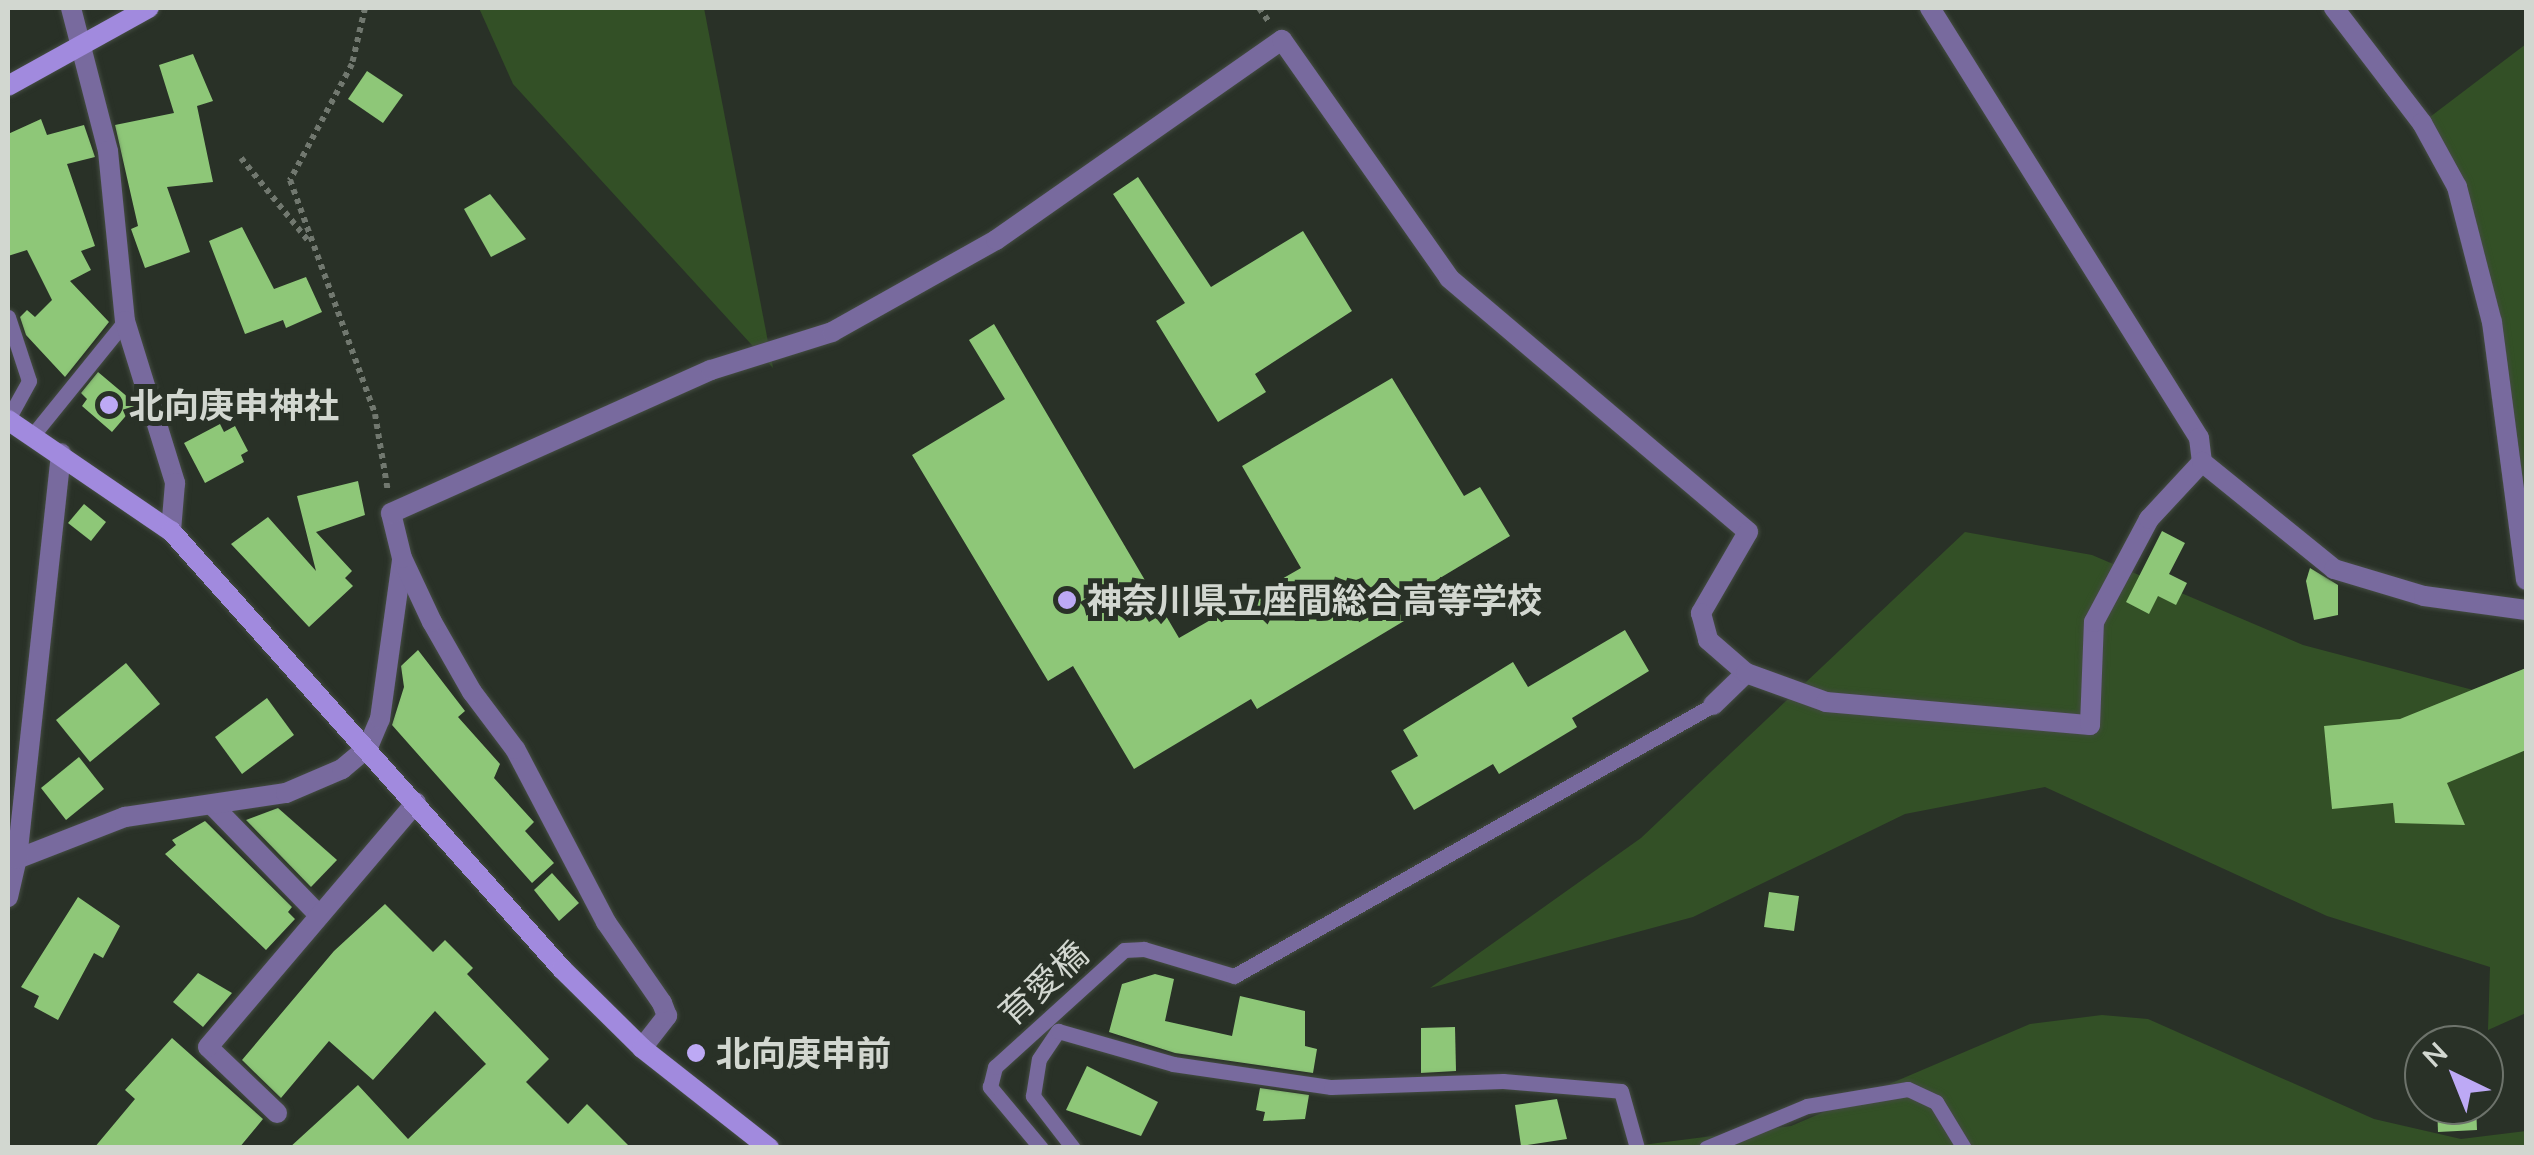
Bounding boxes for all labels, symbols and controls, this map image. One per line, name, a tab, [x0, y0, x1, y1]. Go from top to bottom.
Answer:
place label: 北向庚申神社	[129, 384, 339, 426]
marker: 北向庚申神社	[98, 394, 120, 416]
place label: 神奈川県立座間総合高等学校	[1087, 579, 1542, 621]
marker: 神奈川県立座間総合高等学校	[1056, 589, 1078, 611]
street label: 育愛橋	[990, 932, 1096, 1034]
north arrow	[2404, 1025, 2504, 1125]
place label: 北向庚申前	[716, 1032, 891, 1074]
text: N	[2415, 1034, 2454, 1074]
marker: 北向庚申前	[685, 1042, 707, 1064]

